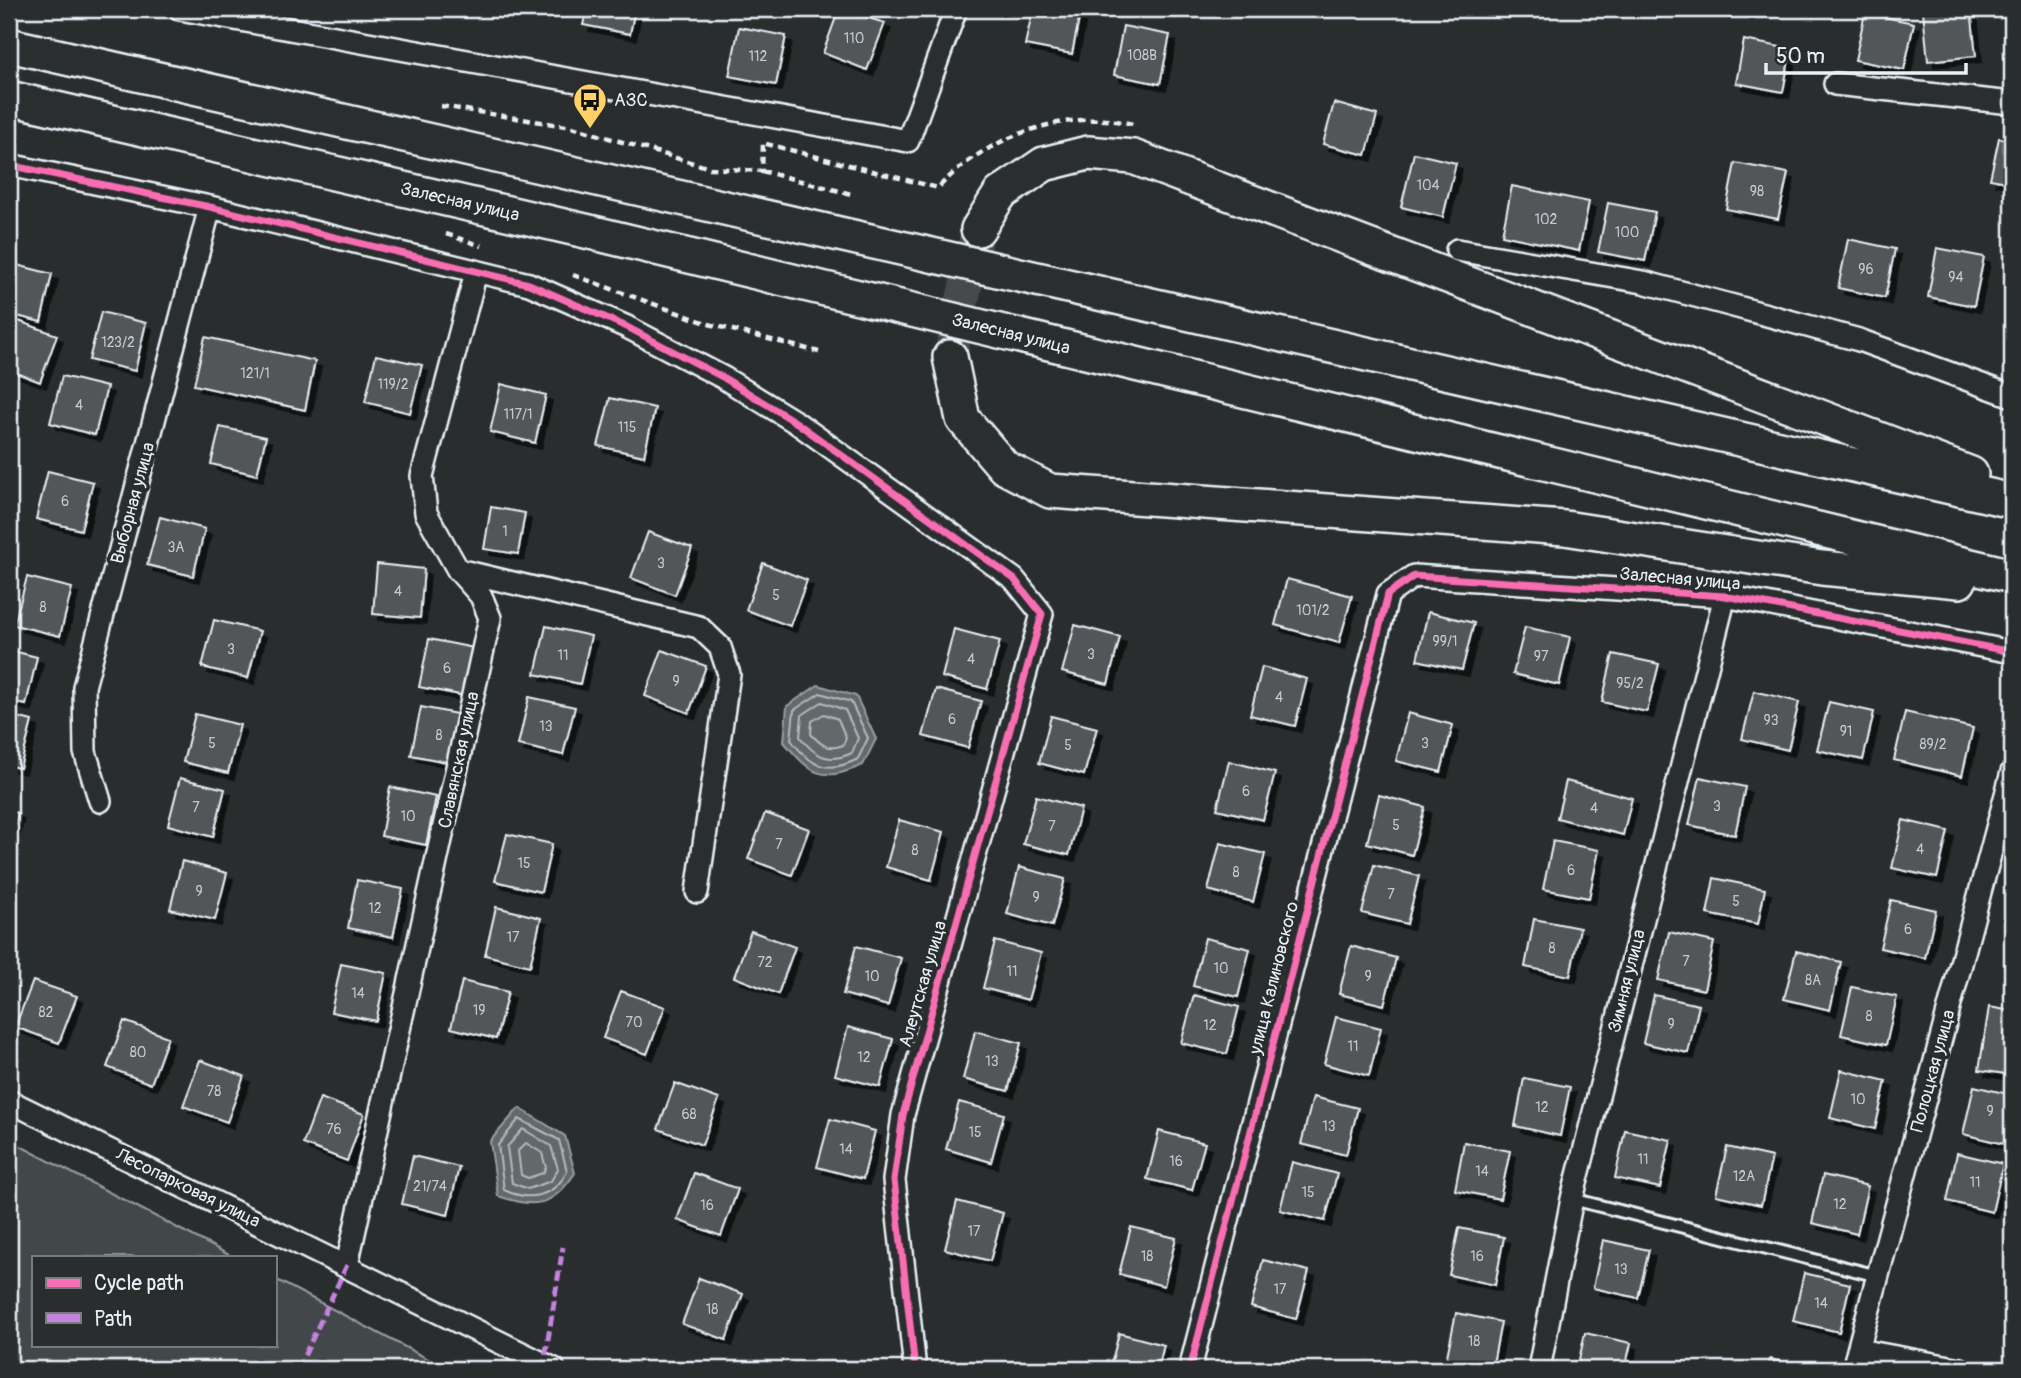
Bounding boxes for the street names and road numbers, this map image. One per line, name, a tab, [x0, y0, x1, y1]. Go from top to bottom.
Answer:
street label: Залесная улица	[398, 177, 522, 227]
street label: Залесная улица	[949, 308, 1073, 360]
street label: Выборная улица	[106, 440, 160, 566]
street label: Залесная улица	[1619, 562, 1741, 596]
street label: Славянская улица	[433, 690, 485, 830]
street label: улица Калиновского	[1244, 899, 1304, 1058]
street label: Алеутская улица	[894, 918, 952, 1050]
street label: Зимняя улица	[1603, 927, 1651, 1035]
street label: Полоцкая улица	[1906, 1007, 1960, 1135]
street label: Лесопарковая улица	[111, 1143, 264, 1233]

